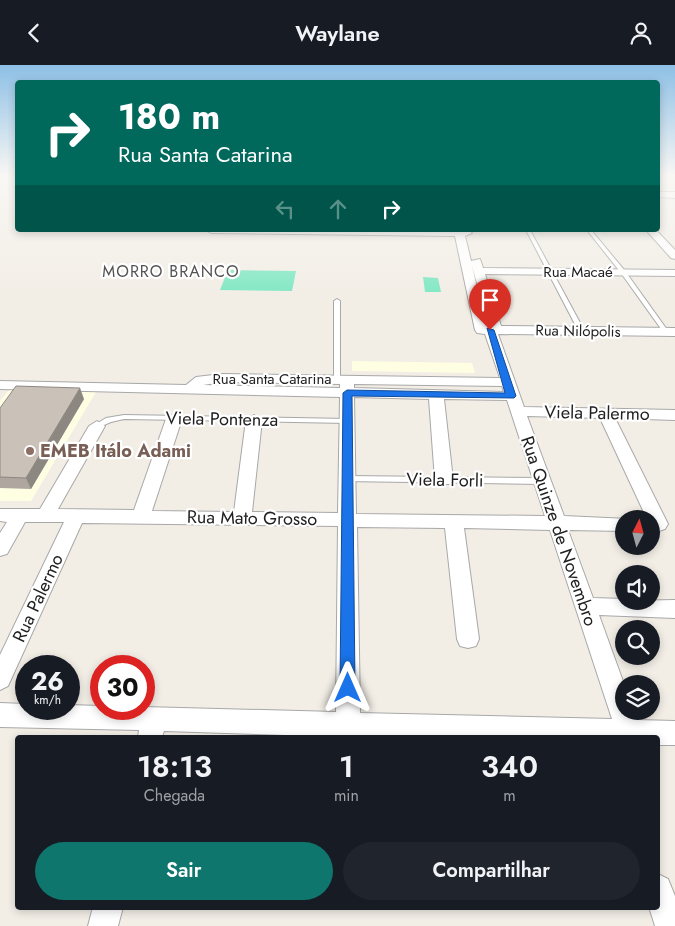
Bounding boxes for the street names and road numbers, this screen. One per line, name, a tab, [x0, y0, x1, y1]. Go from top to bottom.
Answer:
street label: Rua Macaé	[543, 261, 613, 283]
street label: Rua Nilópolis	[535, 319, 621, 343]
street label: Rua Santa Catarina	[212, 368, 332, 390]
street label: Viela Palermo	[544, 399, 650, 427]
street label: Viela Pontenza	[165, 405, 279, 433]
street label: Rua Quinze de Novembro	[514, 432, 604, 630]
street label: Viela Forli	[406, 466, 484, 494]
street label: Rua Mato Grosso	[187, 504, 318, 532]
street label: Rua Palermo	[6, 549, 70, 647]

